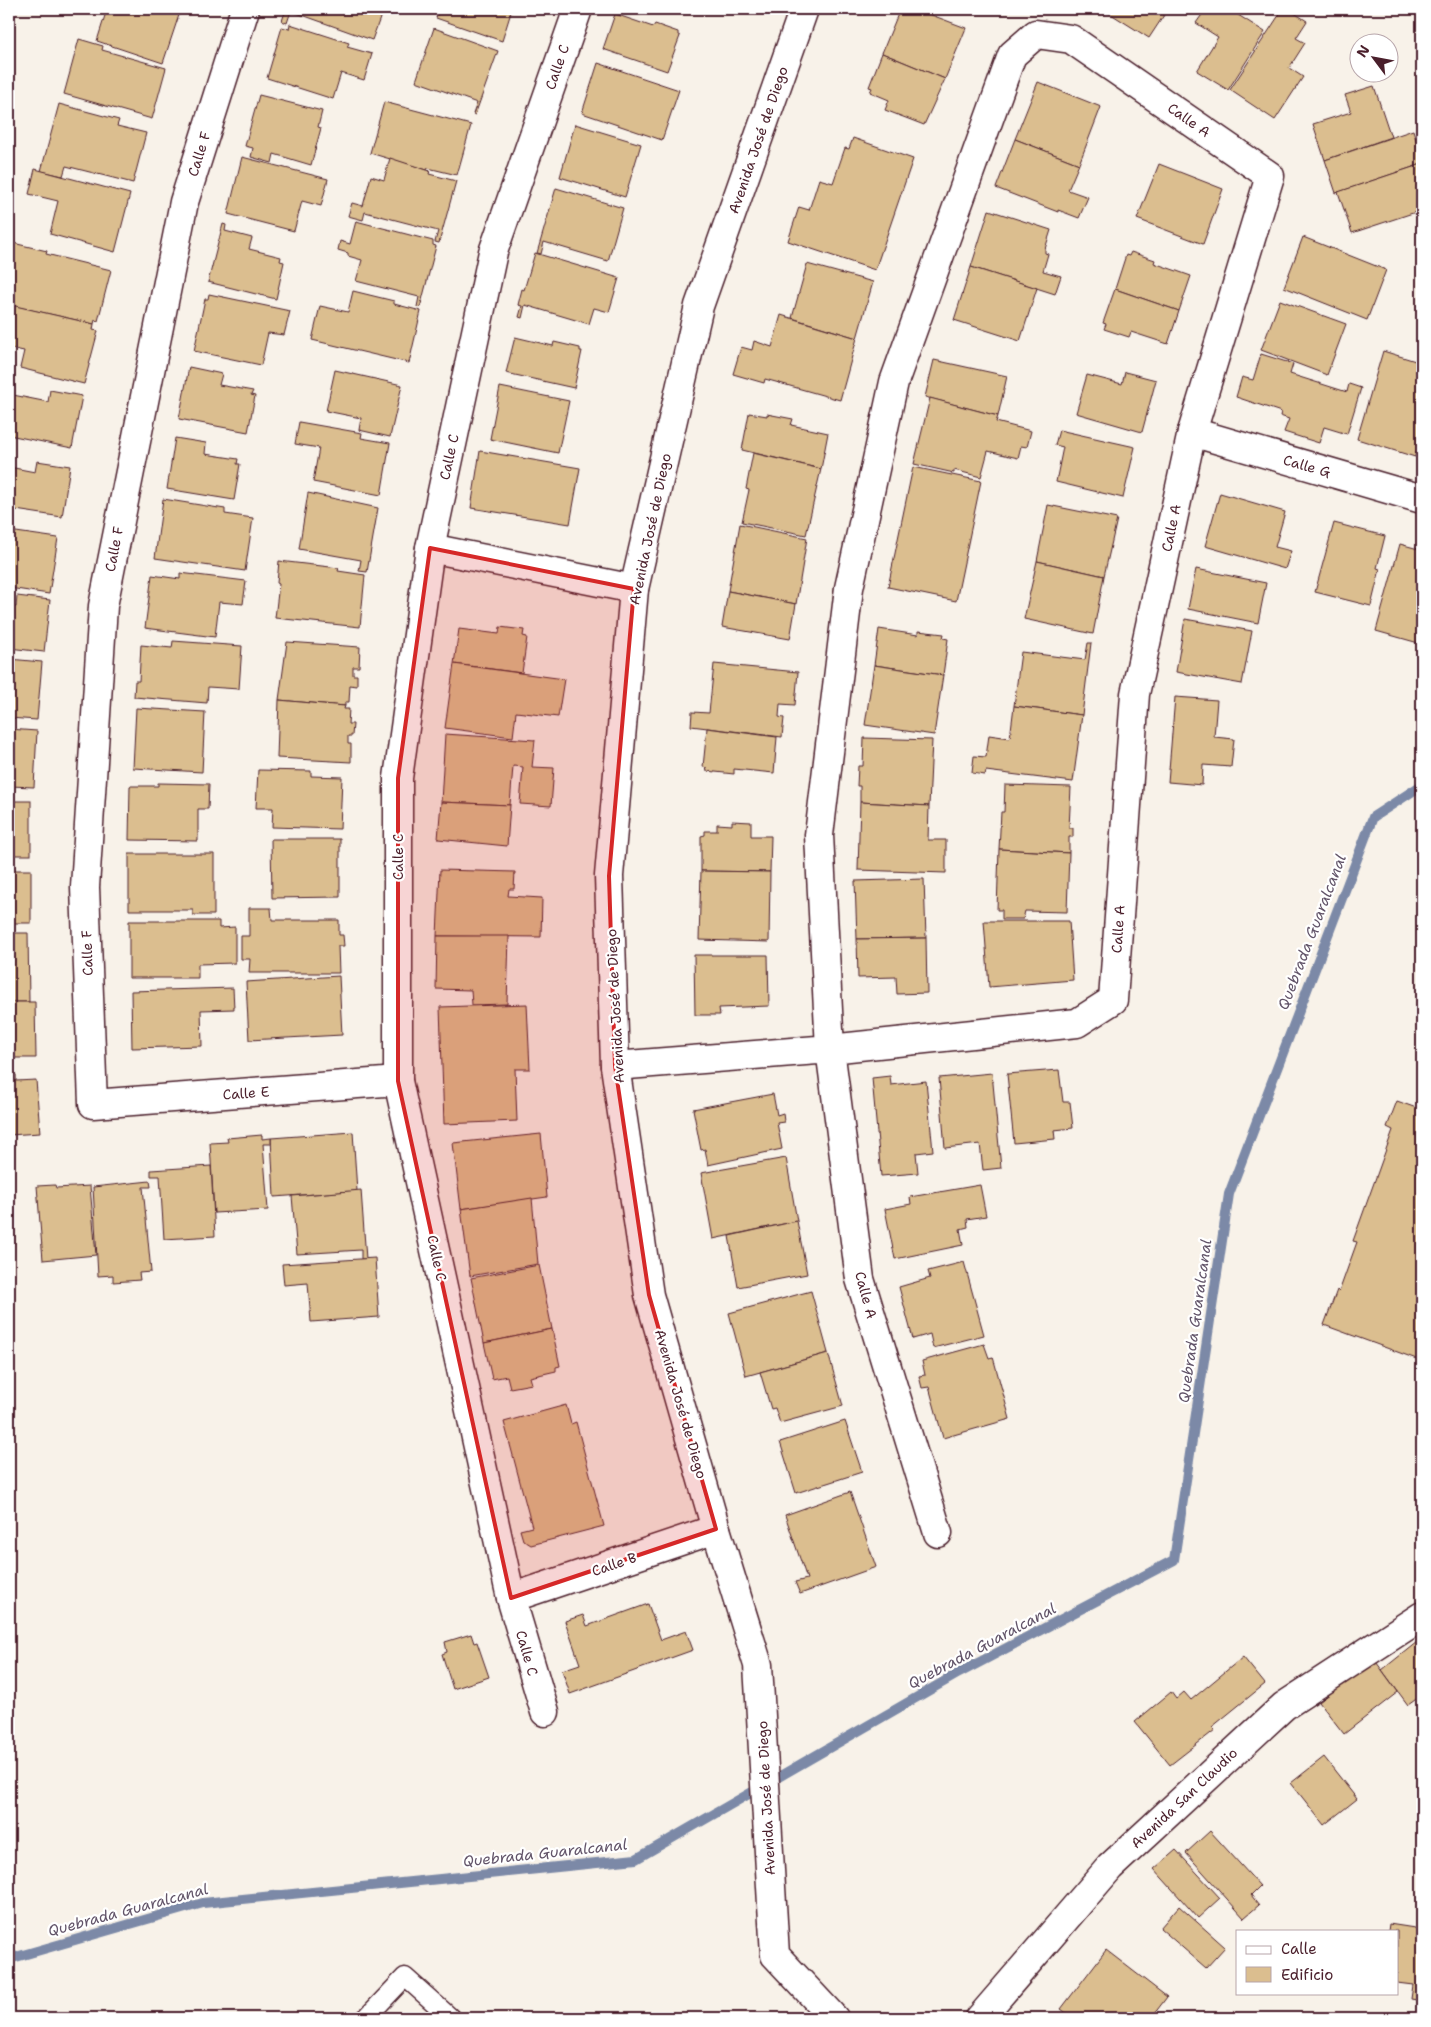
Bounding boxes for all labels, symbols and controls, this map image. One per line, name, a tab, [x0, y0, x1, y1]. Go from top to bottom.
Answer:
north arrow	[1348, 32, 1398, 82]
street label: Calle C	[541, 42, 573, 92]
text: N	[1352, 42, 1374, 61]
street label: Avenida José de Diego	[724, 64, 792, 216]
street label: Calle A	[1164, 99, 1214, 141]
street label: Calle F	[184, 129, 214, 179]
street label: Calle C	[435, 432, 463, 482]
street label: Avenida José de Diego	[625, 451, 675, 607]
street label: Calle G	[1281, 451, 1333, 481]
street label: Calle A	[1157, 503, 1185, 553]
street label: Calle F	[101, 525, 127, 573]
street label: Calle C	[389, 834, 407, 880]
water label: Quebrada Guaralcanal	[1273, 851, 1351, 1013]
street label: Calle A	[1107, 904, 1129, 954]
street label: Avenida José de Diego	[602, 928, 628, 1084]
street label: Calle F	[77, 930, 97, 976]
street label: Calle E	[222, 1082, 270, 1104]
street label: Calle C	[423, 1233, 451, 1283]
water label: Quebrada Guaralcanal	[1174, 1238, 1216, 1404]
street label: Calle A	[851, 1269, 881, 1321]
street label: Avenida José de Diego	[651, 1327, 711, 1481]
street label: Calle B	[589, 1548, 639, 1580]
water label: Quebrada Guaralcanal	[904, 1598, 1060, 1694]
street label: Calle C	[512, 1628, 542, 1678]
street label: Avenida José de Diego	[753, 1720, 779, 1876]
street label: Avenida San Claudio	[1127, 1744, 1241, 1852]
water label: Quebrada Guaralcanal	[462, 1834, 628, 1872]
water label: Quebrada Guaralcanal	[46, 1879, 211, 1941]
legend	[1236, 1930, 1398, 1994]
text: Calle	[1281, 1939, 1317, 1959]
text: Edificio	[1281, 1965, 1333, 1985]

